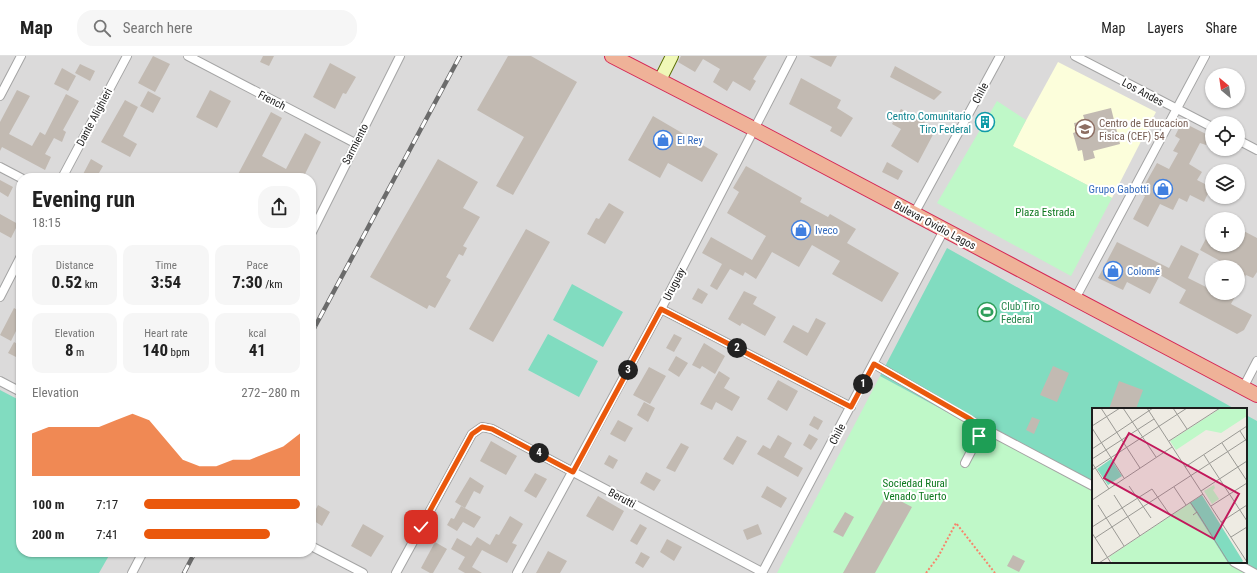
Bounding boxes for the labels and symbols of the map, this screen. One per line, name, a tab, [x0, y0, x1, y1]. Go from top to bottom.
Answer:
north arrow	[1205, 68, 1245, 108]
street label: Los Andes	[1120, 76, 1166, 109]
street label: Chile	[970, 81, 991, 106]
street label: Dante Alighieri	[74, 86, 115, 148]
street label: French	[256, 88, 288, 113]
place label: Centro Comunitario Tiro Federal	[887, 110, 971, 136]
building icon: Centro Comunitario Tiro Federal	[974, 111, 996, 133]
place label: Centro de Educacion Fisica (CEF) 54	[1099, 117, 1188, 143]
school or university icon: Centro de Educacion Fisica (CEF) 54	[1074, 118, 1096, 140]
street label: Sarmiento	[340, 121, 372, 167]
shop icon: El Rey	[652, 129, 674, 151]
place label: El Rey	[677, 134, 703, 147]
shop icon: Grupo Gabotti	[1152, 178, 1174, 200]
place label: Grupo Gabotti	[1089, 183, 1149, 196]
street label: Bulevar Ovidio Lagos	[892, 198, 978, 253]
park label: Plaza Estrada	[1015, 206, 1075, 219]
shop icon: Iveco	[790, 219, 812, 241]
place label: Iveco	[815, 224, 839, 237]
shop icon: Colomé	[1102, 260, 1124, 282]
street label: Uruguay	[661, 265, 688, 303]
place label: Colomé	[1127, 265, 1160, 278]
place label: Club Tiro Federal	[1001, 300, 1040, 326]
sports icon: Club Tiro Federal	[976, 301, 998, 323]
pin: 2	[727, 338, 747, 358]
pin: 3	[618, 360, 638, 380]
pin: 1	[853, 374, 873, 394]
inset map	[1092, 408, 1247, 563]
pin	[962, 419, 996, 453]
street label: Chile	[827, 422, 848, 447]
pin: 4	[529, 443, 549, 463]
park label: Sociedad Rural Venado Tuerto	[883, 477, 947, 503]
street label: Berutti	[606, 486, 638, 511]
pin	[404, 510, 438, 544]

